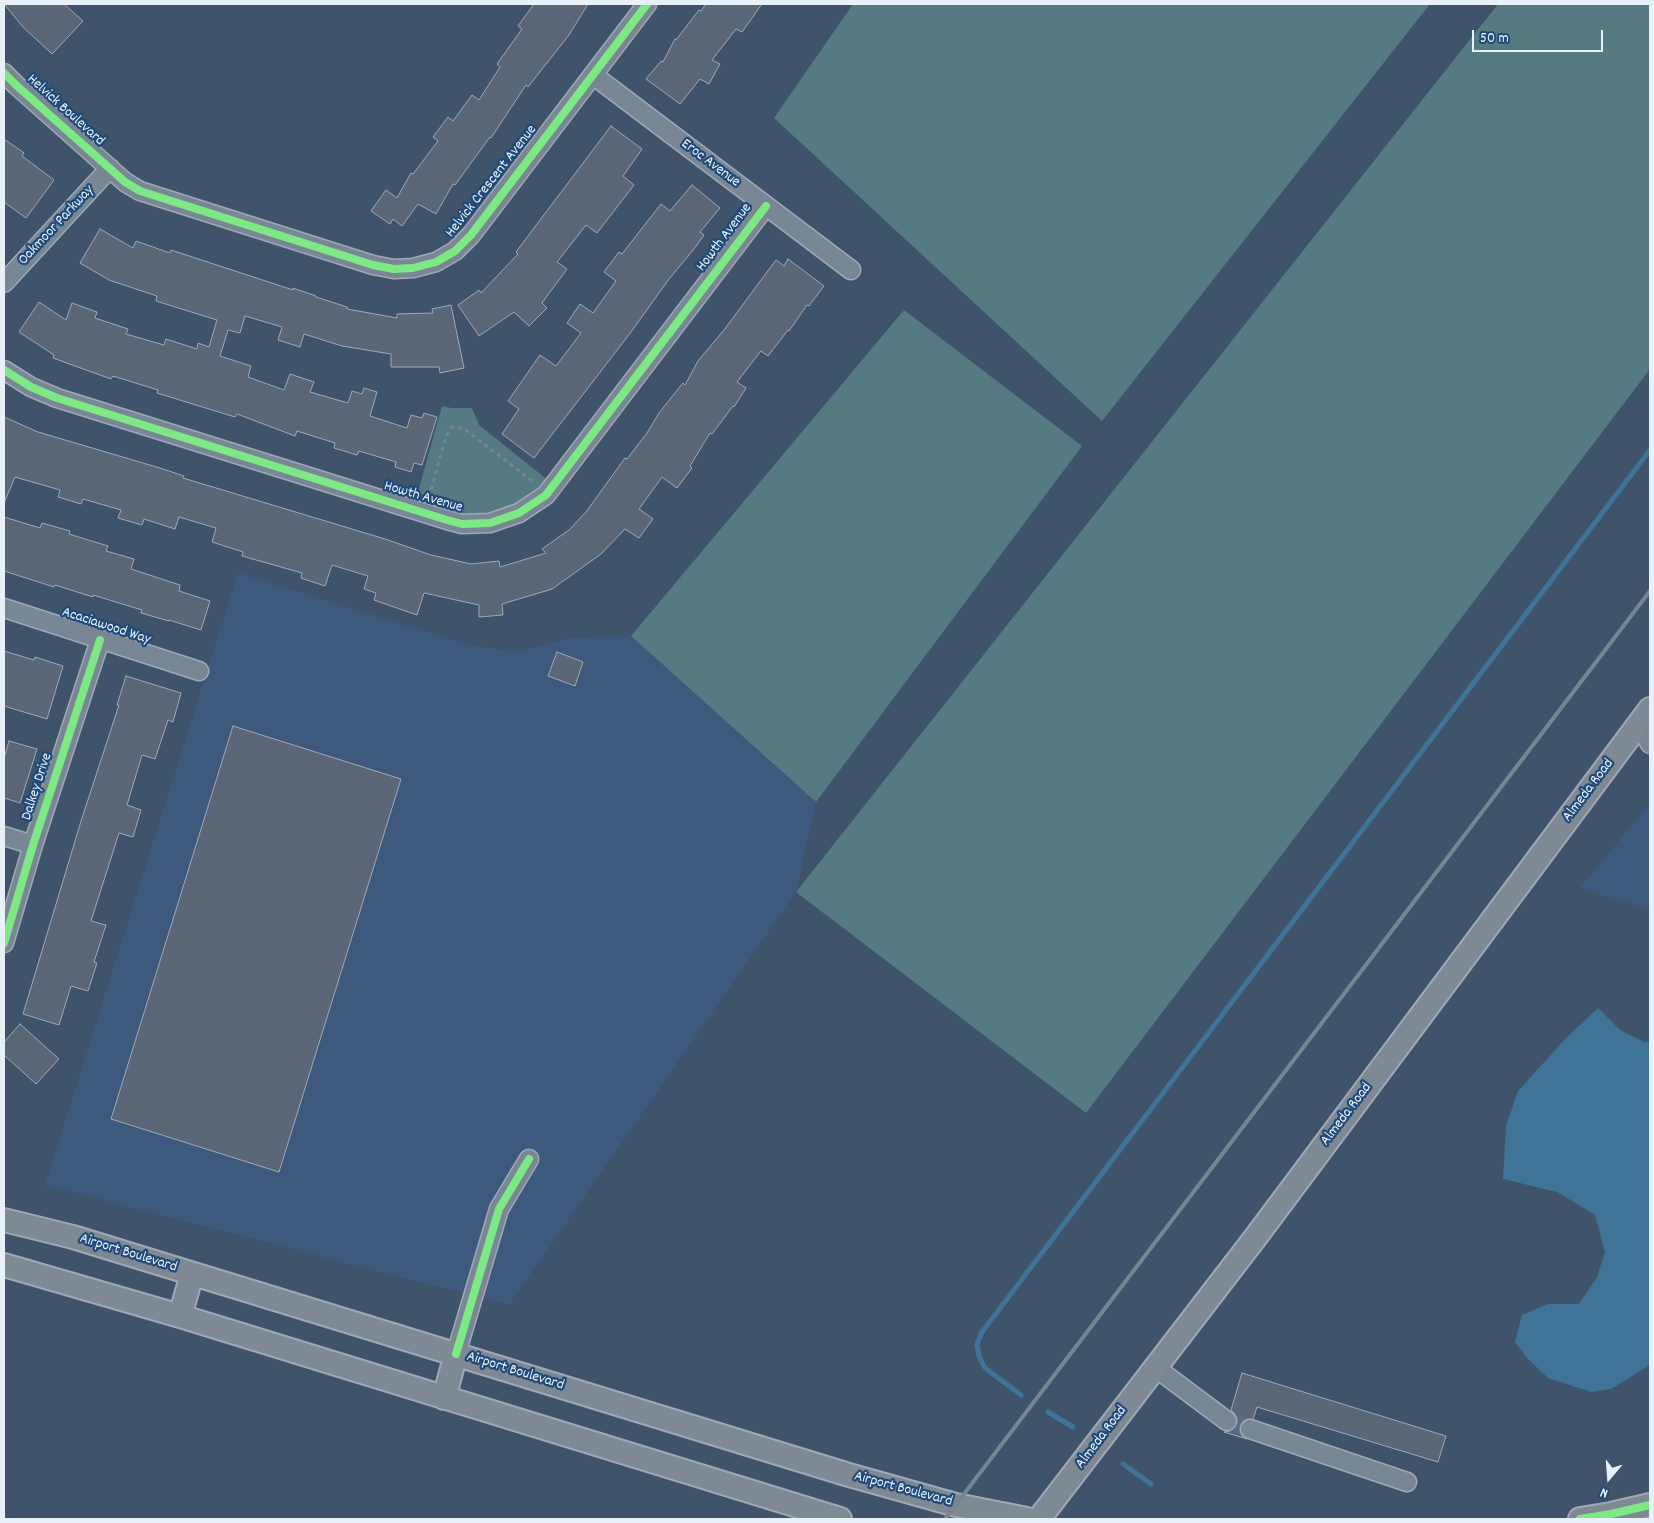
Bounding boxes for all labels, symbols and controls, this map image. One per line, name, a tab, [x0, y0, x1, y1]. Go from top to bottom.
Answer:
scale bar	[1474, 20, 1605, 52]
text: 50 m	[1480, 28, 1509, 50]
street label: Helvick Boulevard	[22, 71, 108, 151]
street label: Helvick Crescent Avenue	[442, 122, 542, 242]
street label: Eroc Avenue	[677, 136, 743, 192]
street label: Oakmoor Parkway	[15, 182, 99, 270]
street label: Howth Avenue	[693, 200, 757, 276]
street label: Howth Avenue	[382, 478, 464, 518]
street label: Acaciawood Way	[59, 604, 153, 650]
street label: Dalkey Drive	[19, 751, 57, 823]
street label: Almeda Road	[1559, 756, 1619, 826]
street label: Almeda Road	[1317, 1080, 1377, 1150]
street label: Airport Boulevard	[77, 1231, 179, 1277]
street label: Airport Boulevard	[464, 1349, 566, 1395]
street label: Almeda Road	[1072, 1403, 1132, 1473]
north arrow	[1584, 1453, 1634, 1503]
street label: Airport Boulevard	[852, 1468, 954, 1512]
text: N	[1598, 1482, 1611, 1503]

